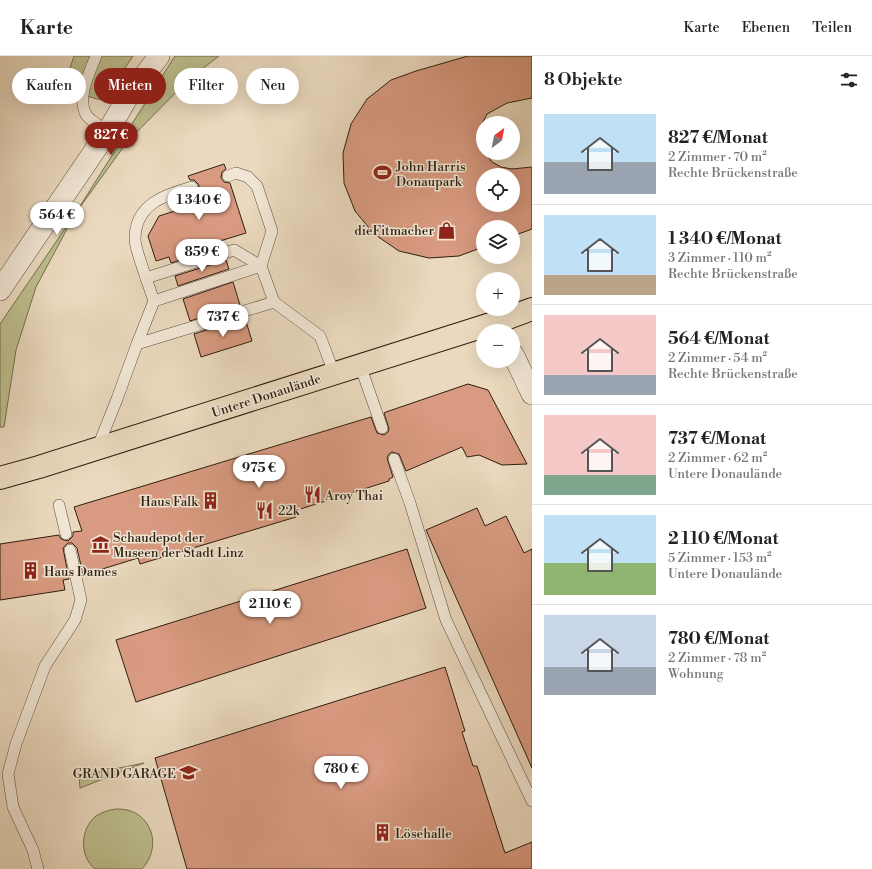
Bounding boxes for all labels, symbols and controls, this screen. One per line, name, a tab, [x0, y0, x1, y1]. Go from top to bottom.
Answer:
text: Karte	[20, 16, 73, 40]
text: Karte	[683, 19, 720, 37]
text: Ebenen	[742, 19, 790, 37]
text: Teilen	[812, 19, 852, 37]
chip: Kaufen	[12, 68, 86, 104]
chip: Mieten	[94, 68, 166, 104]
chip: Filter	[174, 68, 238, 104]
chip: Neu	[246, 68, 299, 104]
text: 8 Objekte	[544, 69, 622, 91]
icon: filters	[838, 69, 860, 91]
north arrow	[476, 116, 520, 160]
map controls	[476, 116, 520, 368]
pin: 827 €	[83, 122, 139, 156]
text: 827 €	[94, 127, 128, 143]
text: 827 €/Monat	[668, 127, 768, 149]
icon: home	[576, 130, 624, 178]
text: 2 Zimmer · 70 m²	[668, 149, 767, 165]
place label: John Harris Donaupark	[395, 159, 466, 190]
sports icon: John Harris Donaupark	[373, 163, 393, 183]
text: Rechte Brückenstraße	[668, 165, 798, 181]
button: locate	[476, 168, 520, 212]
pin: 1 340 €	[162, 187, 236, 221]
text: 1 340 €	[176, 192, 222, 208]
pin: 564 €	[29, 202, 85, 236]
text: 564 €	[39, 207, 75, 223]
shop icon: dieFitmacher	[437, 220, 457, 240]
button: layers	[476, 220, 520, 264]
place label: dieFitmacher	[354, 223, 434, 239]
text: 1 340 €/Monat	[668, 228, 782, 250]
icon: home	[576, 231, 624, 279]
pin: 859 €	[174, 239, 230, 273]
text: 859 €	[184, 244, 220, 260]
text: 3 Zimmer · 110 m²	[668, 250, 772, 266]
text: Rechte Brückenstraße	[668, 266, 798, 282]
button: +	[476, 272, 520, 316]
pin: 737 €	[195, 304, 251, 338]
text: 737 €	[206, 309, 240, 325]
button: −	[476, 324, 520, 368]
text: 564 €/Monat	[668, 328, 769, 350]
icon: home	[576, 331, 624, 379]
text: 2 Zimmer · 54 m²	[668, 350, 767, 366]
text: Rechte Brückenstraße	[668, 366, 798, 382]
street label: Untere Donaulände	[210, 371, 323, 421]
text: 737 €/Monat	[668, 428, 766, 450]
icon: home	[576, 431, 624, 479]
text: 2 Zimmer · 62 m²	[668, 450, 767, 466]
pin: 975 €	[231, 455, 287, 489]
text: 975 €	[242, 460, 276, 476]
text: Untere Donaulände	[668, 466, 782, 482]
restaurant icon: Aroy Thai	[302, 485, 322, 505]
place label: Aroy Thai	[324, 488, 383, 504]
building icon: Haus Falk	[201, 491, 221, 511]
place label: Haus Falk	[140, 494, 199, 510]
restaurant icon: 22k	[255, 500, 275, 520]
place label: 22k	[278, 503, 301, 519]
text: 2 110 €/Monat	[668, 528, 778, 550]
place label: Schaudepot der Museen der Stadt Linz	[113, 530, 244, 561]
icon: home	[576, 531, 624, 579]
museum icon: Schaudepot der Museen der Stadt Linz	[90, 534, 110, 554]
text: 5 Zimmer · 153 m²	[668, 550, 772, 566]
building icon: Haus Dames	[21, 561, 41, 581]
place label: Haus Dames	[44, 564, 117, 580]
text: Untere Donaulände	[668, 566, 782, 582]
pin: 2 110 €	[233, 591, 307, 625]
text: 2 110 €	[249, 596, 291, 612]
text: 780 €/Monat	[668, 628, 769, 650]
icon: home	[576, 631, 624, 679]
text: 2 Zimmer · 78 m²	[668, 650, 766, 666]
text: Wohnung	[668, 666, 724, 682]
pin: 780 €	[313, 756, 369, 790]
text: 780 €	[323, 761, 359, 777]
school or university icon: GRAND GARAGE	[179, 763, 199, 783]
place label: GRAND GARAGE	[73, 766, 176, 782]
building icon: Lösehalle	[372, 823, 392, 843]
place label: Lösehalle	[395, 826, 452, 842]

